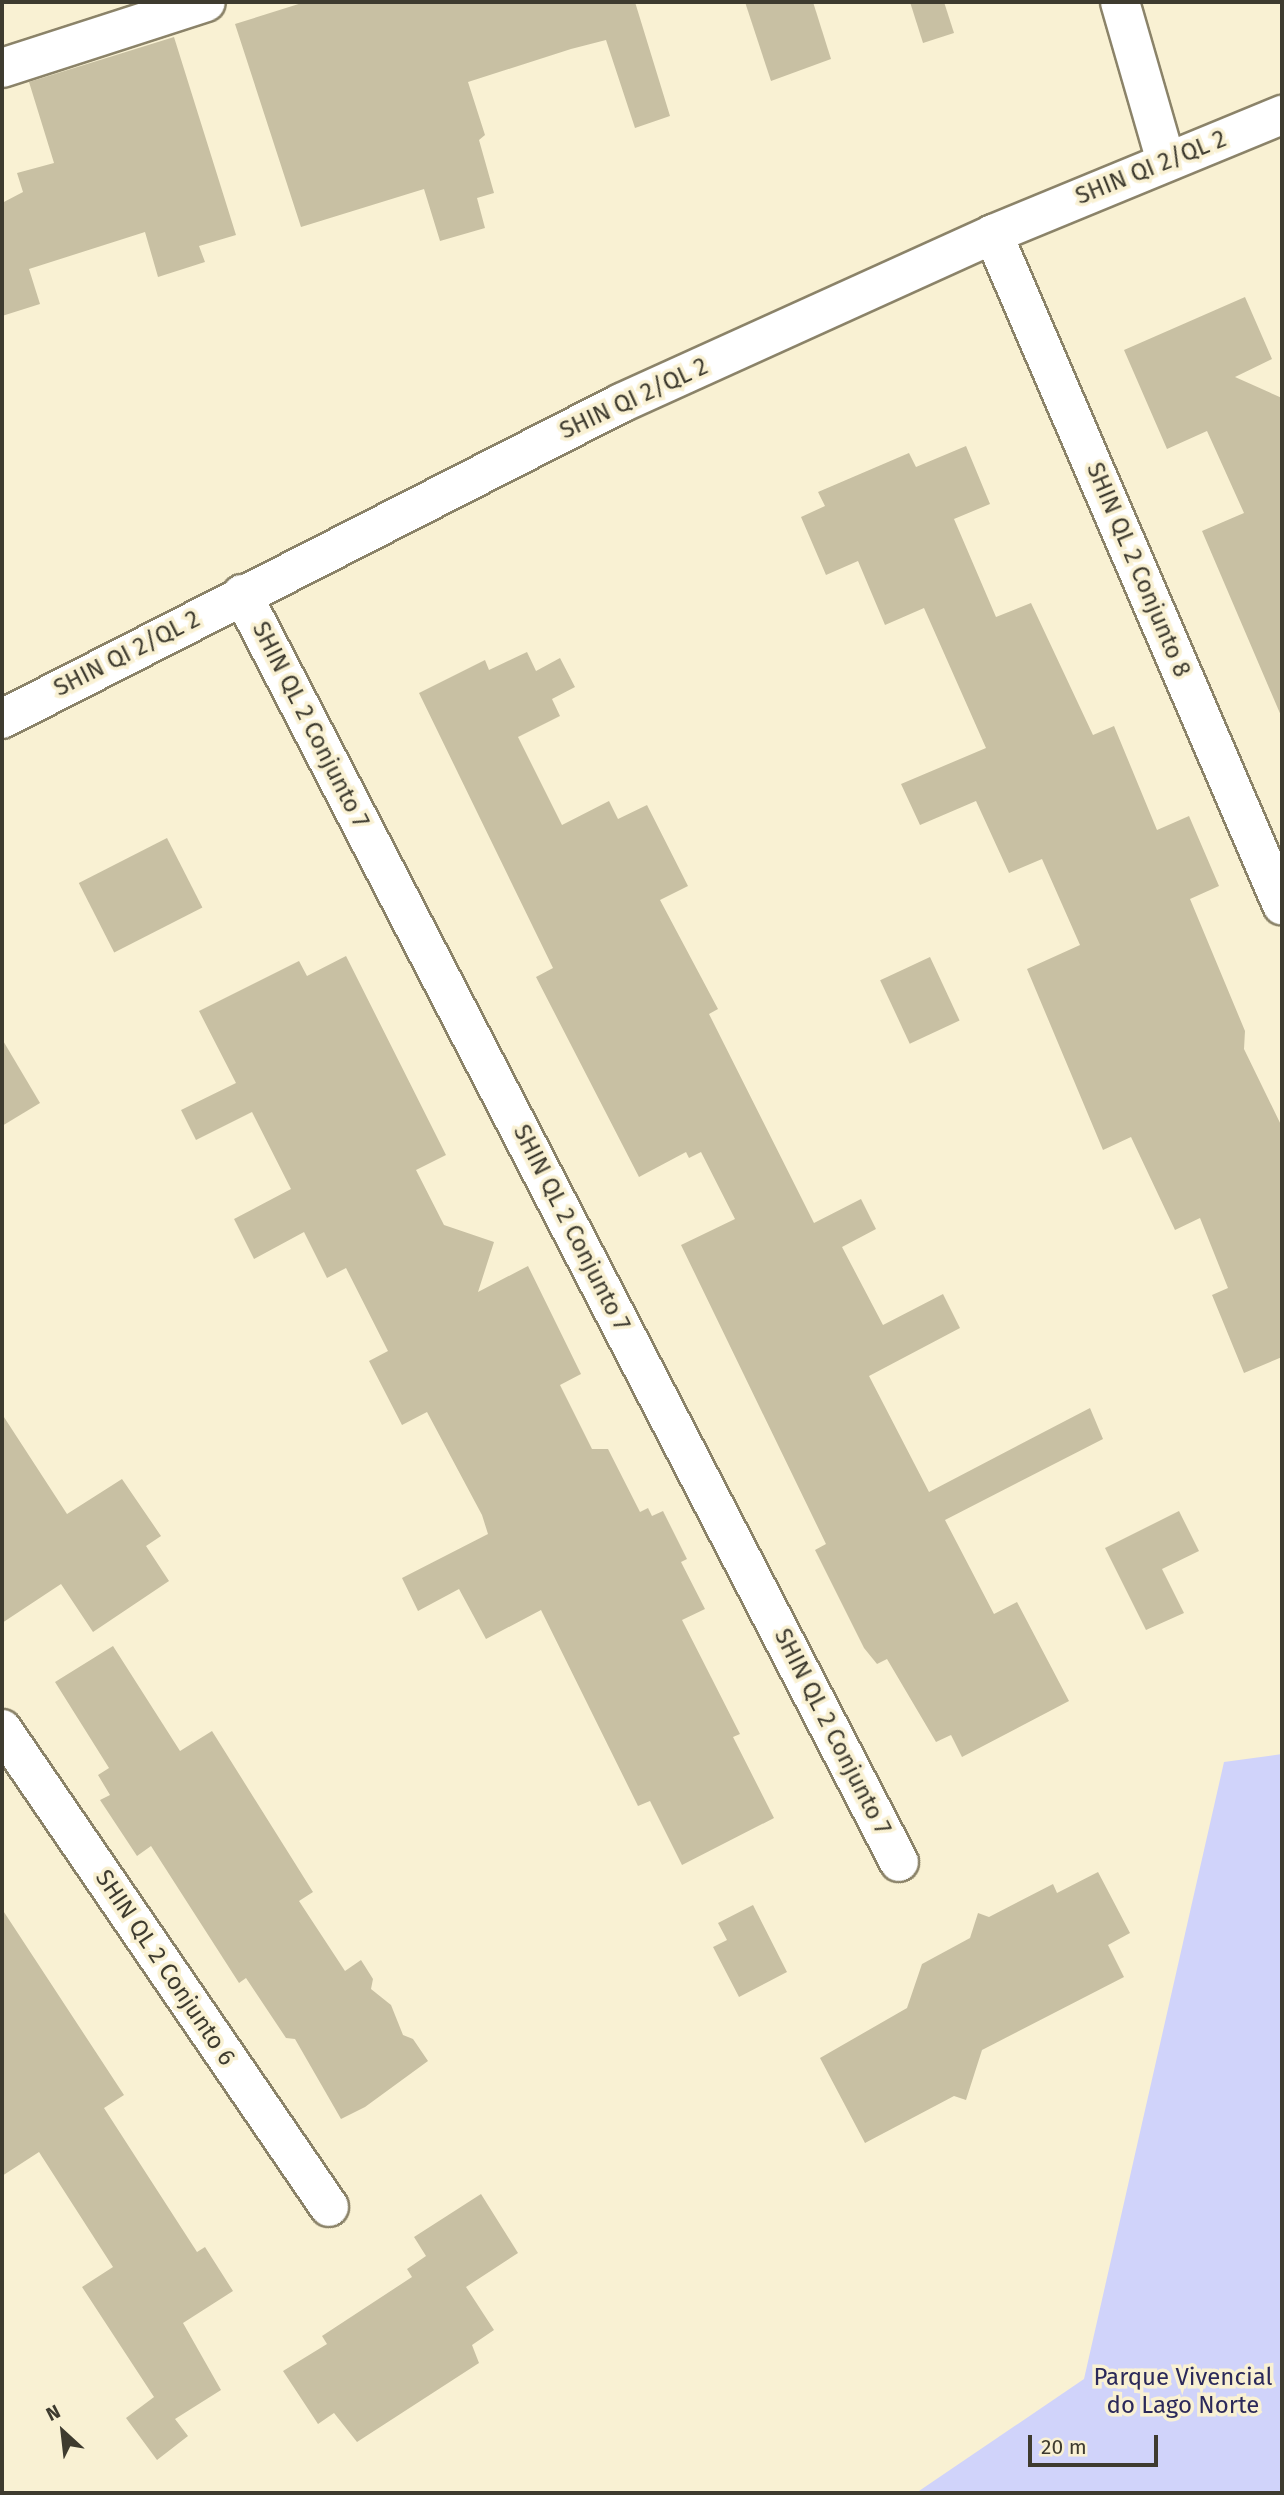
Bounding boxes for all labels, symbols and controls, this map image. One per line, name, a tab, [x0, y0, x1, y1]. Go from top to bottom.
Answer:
street label: SHIN QI 2/QL 2	[1071, 125, 1231, 211]
street label: SHIN QI 2/QL 2	[555, 352, 713, 446]
street label: SHIN QL 2 Conjunto 8	[1080, 458, 1196, 682]
street label: SHIN QI 2/QL 2	[49, 605, 205, 703]
street label: SHIN QL 2 Conjunto 7	[246, 617, 374, 833]
street label: SHIN QL 2 Conjunto 7	[507, 1120, 635, 1336]
street label: SHIN QL 2 Conjunto 7	[768, 1624, 896, 1840]
street label: SHIN QL 2 Conjunto 6	[89, 1865, 241, 2071]
park label: Parque Vivencial do Lago Norte	[1093, 2364, 1273, 2420]
north arrow	[28, 2397, 98, 2467]
text: N	[42, 2400, 64, 2426]
scale bar	[1032, 2422, 1162, 2466]
text: 20 m	[1041, 2434, 1087, 2460]

